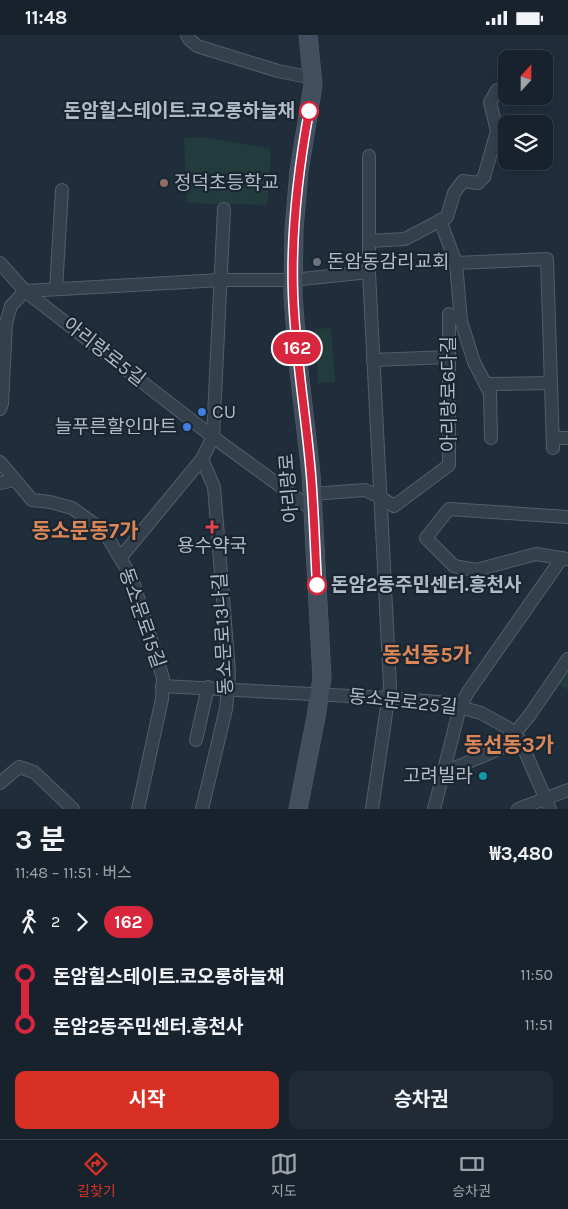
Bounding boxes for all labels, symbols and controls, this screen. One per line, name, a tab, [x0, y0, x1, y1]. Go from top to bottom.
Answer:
text: 11:48	[25, 7, 67, 29]
north arrow	[498, 50, 552, 105]
map controls	[498, 50, 553, 170]
place label: 돈암힐스테이트.코오롱하늘채	[64, 100, 295, 122]
marker: 돈암힐스테이트.코오롱하늘채	[299, 101, 319, 121]
button: layers	[498, 115, 553, 170]
place label: 정덕초등학교	[174, 172, 279, 194]
marker: 정덕초등학교	[158, 177, 170, 189]
place label: 돈암동감리교회	[327, 251, 449, 273]
marker: 돈암동감리교회	[311, 256, 323, 268]
street label: 아리랑로5길	[59, 313, 149, 391]
line badge: 162	[268, 332, 326, 364]
street label: 아리랑로6다길	[438, 336, 460, 452]
text: 162	[283, 337, 311, 359]
place label: CU	[212, 401, 236, 423]
marker: CU	[196, 406, 208, 418]
place label: 늘푸른할인마트	[55, 416, 177, 438]
marker: 늘푸른할인마트	[181, 421, 193, 433]
street label: 아리랑로	[276, 452, 302, 524]
district label: 동소문동7가	[31, 519, 139, 543]
marker: 용수약국	[206, 521, 218, 533]
place label: 용수약국	[177, 535, 247, 557]
street label: 동소문로15길	[115, 565, 169, 671]
street label: 동소문로13나길	[209, 572, 237, 696]
place label: 돈암2동주민센터.흥천사	[331, 574, 522, 596]
marker: 돈암2동주민센터.흥천사	[307, 575, 327, 595]
district label: 동선동5가	[382, 643, 472, 667]
street label: 동소문로25길	[348, 685, 458, 719]
district label: 동선동3가	[464, 733, 554, 757]
place label: 고려빌라	[403, 765, 473, 787]
marker: 고려빌라	[477, 770, 489, 782]
text: 3 분	[15, 823, 65, 856]
text: ₩3,480	[490, 843, 553, 865]
text: 11:48 – 11:51 · 버스	[15, 863, 132, 882]
icon: walk	[15, 908, 43, 936]
icon: forward	[68, 908, 96, 936]
text: 162	[114, 911, 143, 933]
text: 2	[51, 912, 60, 931]
text: 11:50	[520, 965, 553, 984]
text: 돈암힐스테이트.코오롱하늘채	[53, 966, 284, 988]
text: 11:51	[524, 1015, 553, 1034]
text: 돈암2동주민센터.흥천사	[53, 1016, 243, 1038]
button: 시작	[15, 1071, 279, 1129]
button: 승차권	[289, 1071, 553, 1129]
tab: 길찾기	[77, 1150, 116, 1200]
tab: 지도	[270, 1150, 298, 1200]
tab: 승차권	[452, 1150, 491, 1200]

